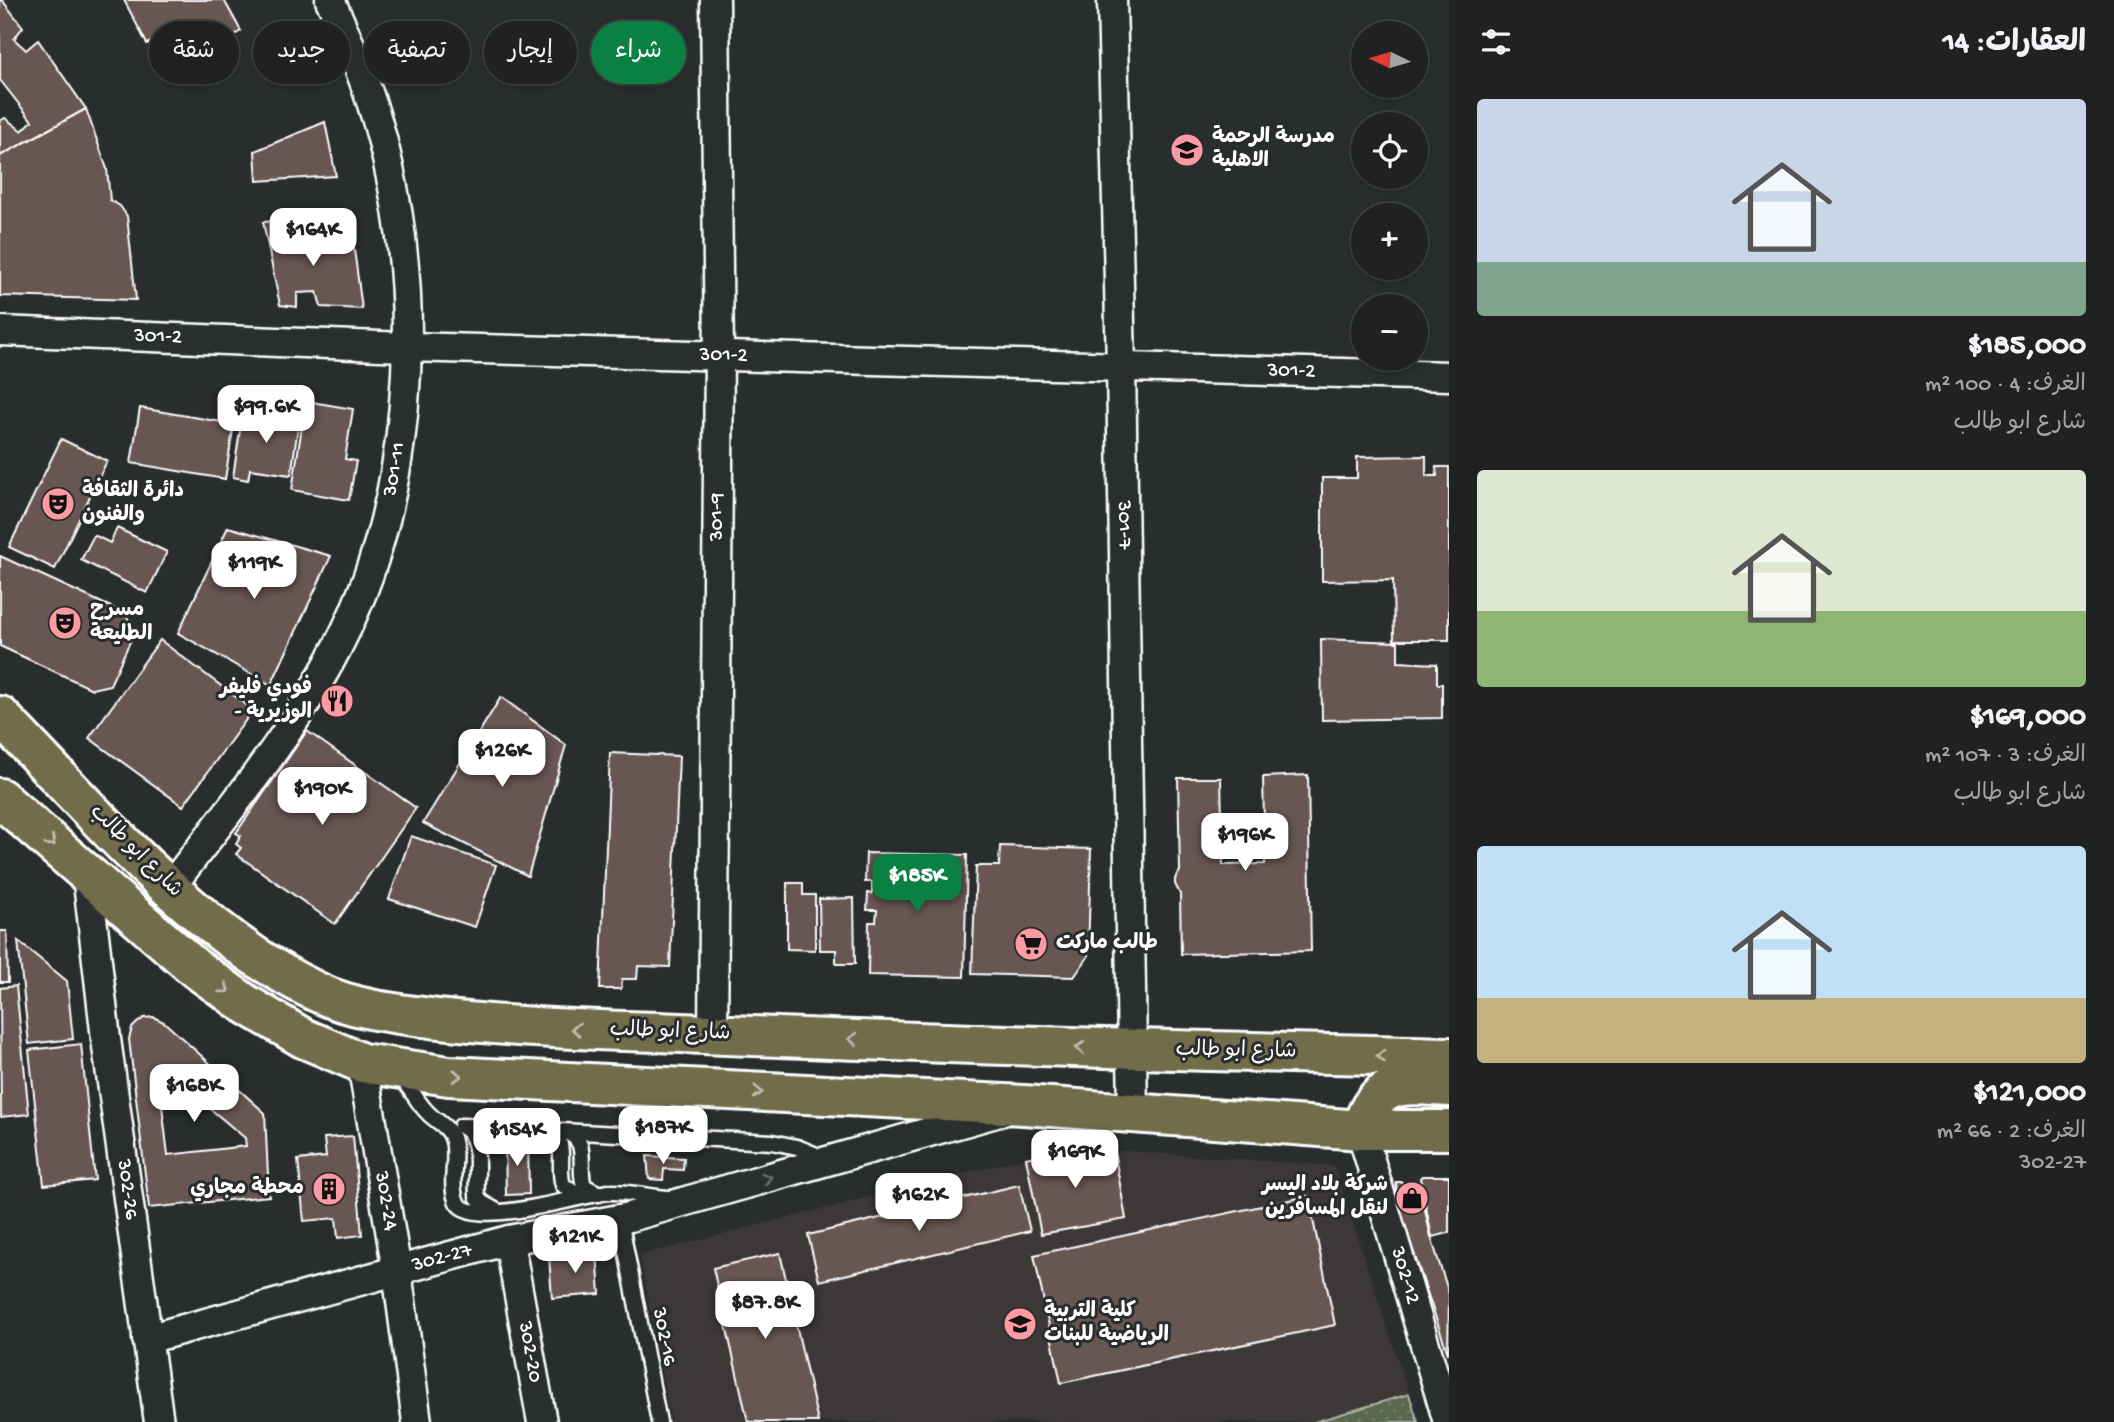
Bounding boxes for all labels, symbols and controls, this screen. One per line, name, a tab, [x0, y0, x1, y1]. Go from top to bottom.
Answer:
chip: شقة	[149, 21, 239, 84]
chip: جديد	[253, 21, 350, 84]
chip: تصفية	[364, 21, 470, 84]
chip: إيجار	[484, 21, 577, 84]
chip: شراء	[591, 21, 686, 84]
north arrow	[1351, 21, 1428, 98]
map controls	[1351, 21, 1428, 371]
icon: filters	[1477, 23, 1515, 61]
text: العقارات: 14	[1943, 27, 2086, 62]
button: locate	[1351, 112, 1428, 189]
place label: مدرسة الرحمة الاهلية	[1212, 125, 1335, 175]
school or university icon: مدرسة الرحمة الاهلية	[1168, 131, 1206, 169]
icon: home	[1719, 144, 1845, 270]
button: +	[1351, 203, 1428, 280]
pin: $164K	[264, 208, 362, 268]
text: $164K	[286, 217, 340, 244]
button: −	[1351, 294, 1428, 371]
street label: 301-2	[132, 324, 182, 351]
text: $185,000	[1968, 330, 2086, 365]
street label: 301-2	[698, 343, 748, 369]
street label: 301-2	[1266, 358, 1316, 385]
text: الغرف: 4 · 100 m²	[1925, 372, 2086, 399]
pin: $99.6K	[209, 386, 323, 445]
text: $99.6K	[234, 394, 298, 421]
text: شارع ابو طالب	[1954, 410, 2086, 437]
street label: 301-11	[378, 440, 412, 500]
place label: دائرة الثقافة والفنون	[82, 477, 184, 529]
theatre icon: دائرة الثقافة والفنون	[39, 485, 77, 523]
street label: 301-9	[705, 492, 730, 542]
street label: 301-7	[1111, 499, 1136, 551]
icon: home	[1719, 515, 1845, 641]
pin: $119K	[205, 542, 303, 601]
text: $119K	[227, 550, 281, 577]
place label: مسرح الطليعة	[90, 599, 152, 648]
theatre icon: مسرح الطليعة	[46, 604, 84, 642]
place label: فودي فليفر - الوزيرية	[218, 674, 312, 726]
restaurant icon: فودي فليفر - الوزيرية	[318, 682, 356, 720]
text: $169,000	[1970, 701, 2086, 736]
pin: $126K	[453, 730, 551, 789]
text: $126K	[474, 738, 530, 765]
text: الغرف: 3 · 107 m²	[1925, 743, 2086, 770]
pin: $190K	[273, 768, 371, 827]
text: $190K	[294, 776, 350, 803]
text: شارع ابو طالب	[1954, 781, 2086, 808]
street label: شارع ابو طالب	[83, 800, 187, 904]
pin: $196K	[1196, 814, 1294, 873]
text: $196K	[1217, 822, 1273, 849]
one-way arrow	[43, 834, 56, 847]
pin: $185K	[868, 855, 966, 914]
text: $185K	[889, 863, 945, 890]
icon: home	[1719, 892, 1845, 1018]
supermarket icon: طالب ماركت	[1012, 925, 1050, 963]
place label: طالب ماركت	[1056, 932, 1158, 957]
one-way arrow	[217, 981, 230, 994]
street label: شارع ابو طالب	[609, 1018, 731, 1048]
one-way arrow	[570, 1022, 581, 1037]
one-way arrow	[847, 1031, 858, 1046]
street label: شارع ابو طالب	[1175, 1038, 1297, 1066]
one-way arrow	[1074, 1040, 1085, 1056]
one-way arrow	[1375, 1048, 1386, 1063]
pin: $168K	[145, 1064, 243, 1124]
one-way arrow	[452, 1068, 463, 1083]
text: $168K	[166, 1073, 222, 1100]
text: $121,000	[1973, 1077, 2086, 1112]
one-way arrow	[752, 1085, 763, 1100]
pin: $187K	[614, 1106, 712, 1166]
pin: $154K	[468, 1108, 566, 1168]
text: $187K	[635, 1115, 691, 1142]
text: $154K	[489, 1117, 545, 1144]
text: الغرف: 2 · 66 m²	[1937, 1119, 2086, 1146]
pin: $169K	[1026, 1130, 1124, 1190]
text: $169K	[1047, 1139, 1103, 1166]
text: 302-27	[2019, 1150, 2086, 1177]
street label: 302-26	[110, 1157, 143, 1222]
street label: 302-24	[368, 1168, 403, 1233]
building icon: محطة مجاري	[310, 1170, 348, 1208]
one-way arrow	[760, 1172, 772, 1187]
place label: شركة بلاد اليسر لنقل المسافرين	[1260, 1173, 1388, 1223]
pin: $162K	[870, 1174, 968, 1233]
place label: محطة مجاري	[190, 1176, 304, 1202]
shop icon: شركة بلاد اليسر لنقل المسافرين	[1393, 1179, 1431, 1217]
text: $162K	[891, 1182, 947, 1209]
pin: $121K	[526, 1216, 624, 1275]
text: $121K	[549, 1224, 601, 1251]
street label: 302-27	[409, 1238, 476, 1279]
street label: 302-12	[1384, 1243, 1425, 1307]
pin: $87.8K	[708, 1282, 822, 1341]
text: $87.8K	[731, 1290, 799, 1317]
place label: كلية التربية الرياضية للبنات	[1044, 1299, 1169, 1349]
street label: 302-16	[645, 1305, 681, 1369]
school or university icon: كلية التربية الرياضية للبنات	[1001, 1305, 1039, 1343]
street label: 302-20	[511, 1318, 547, 1385]

